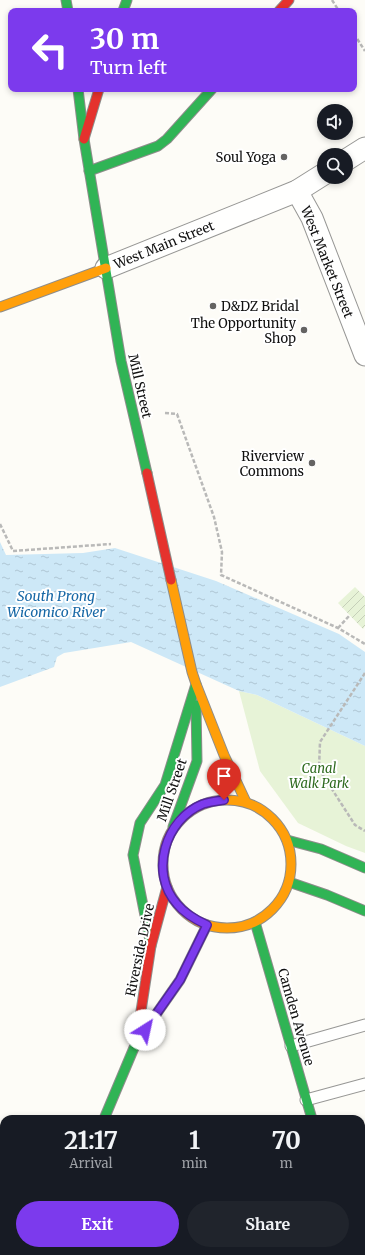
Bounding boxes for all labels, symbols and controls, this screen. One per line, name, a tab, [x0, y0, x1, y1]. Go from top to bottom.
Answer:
text: 30 m	[90, 21, 159, 57]
icon: left	[24, 24, 76, 76]
text: Turn left	[90, 56, 167, 79]
map controls	[317, 104, 353, 184]
button: sound	[317, 104, 353, 140]
button: search	[317, 148, 353, 184]
place label: Soul Yoga	[216, 149, 276, 166]
marker: Soul Yoga	[279, 152, 289, 162]
street label: West Market Street	[296, 203, 357, 320]
street label: West Main Street	[110, 217, 217, 273]
place label: D&DZ Bridal	[221, 298, 299, 315]
marker: D&DZ Bridal	[208, 301, 218, 311]
place label: The Opportunity Shop	[191, 315, 296, 347]
marker: The Opportunity Shop	[299, 325, 309, 335]
street label: Mill Street	[124, 352, 156, 420]
place label: Riverview Commons	[240, 448, 305, 480]
marker: Riverview Commons	[307, 458, 317, 468]
water label: South Prong Wicomico River	[7, 587, 105, 621]
street label: Mill Street	[153, 756, 191, 824]
pin	[207, 759, 241, 800]
park label: Canal Walk Park	[289, 760, 349, 792]
icon: arrive	[213, 765, 235, 787]
street label: Riverside Drive	[122, 902, 158, 998]
street label: Camden Avenue	[274, 966, 318, 1068]
position arrow	[124, 1009, 166, 1051]
text: 21:17	[64, 1125, 118, 1156]
text: 1	[189, 1125, 200, 1156]
text: 70	[271, 1125, 301, 1156]
text: Arrival	[69, 1155, 113, 1172]
text: min	[182, 1155, 208, 1172]
text: m	[280, 1155, 293, 1172]
button: Exit	[16, 1201, 179, 1247]
button: Share	[187, 1201, 349, 1247]

